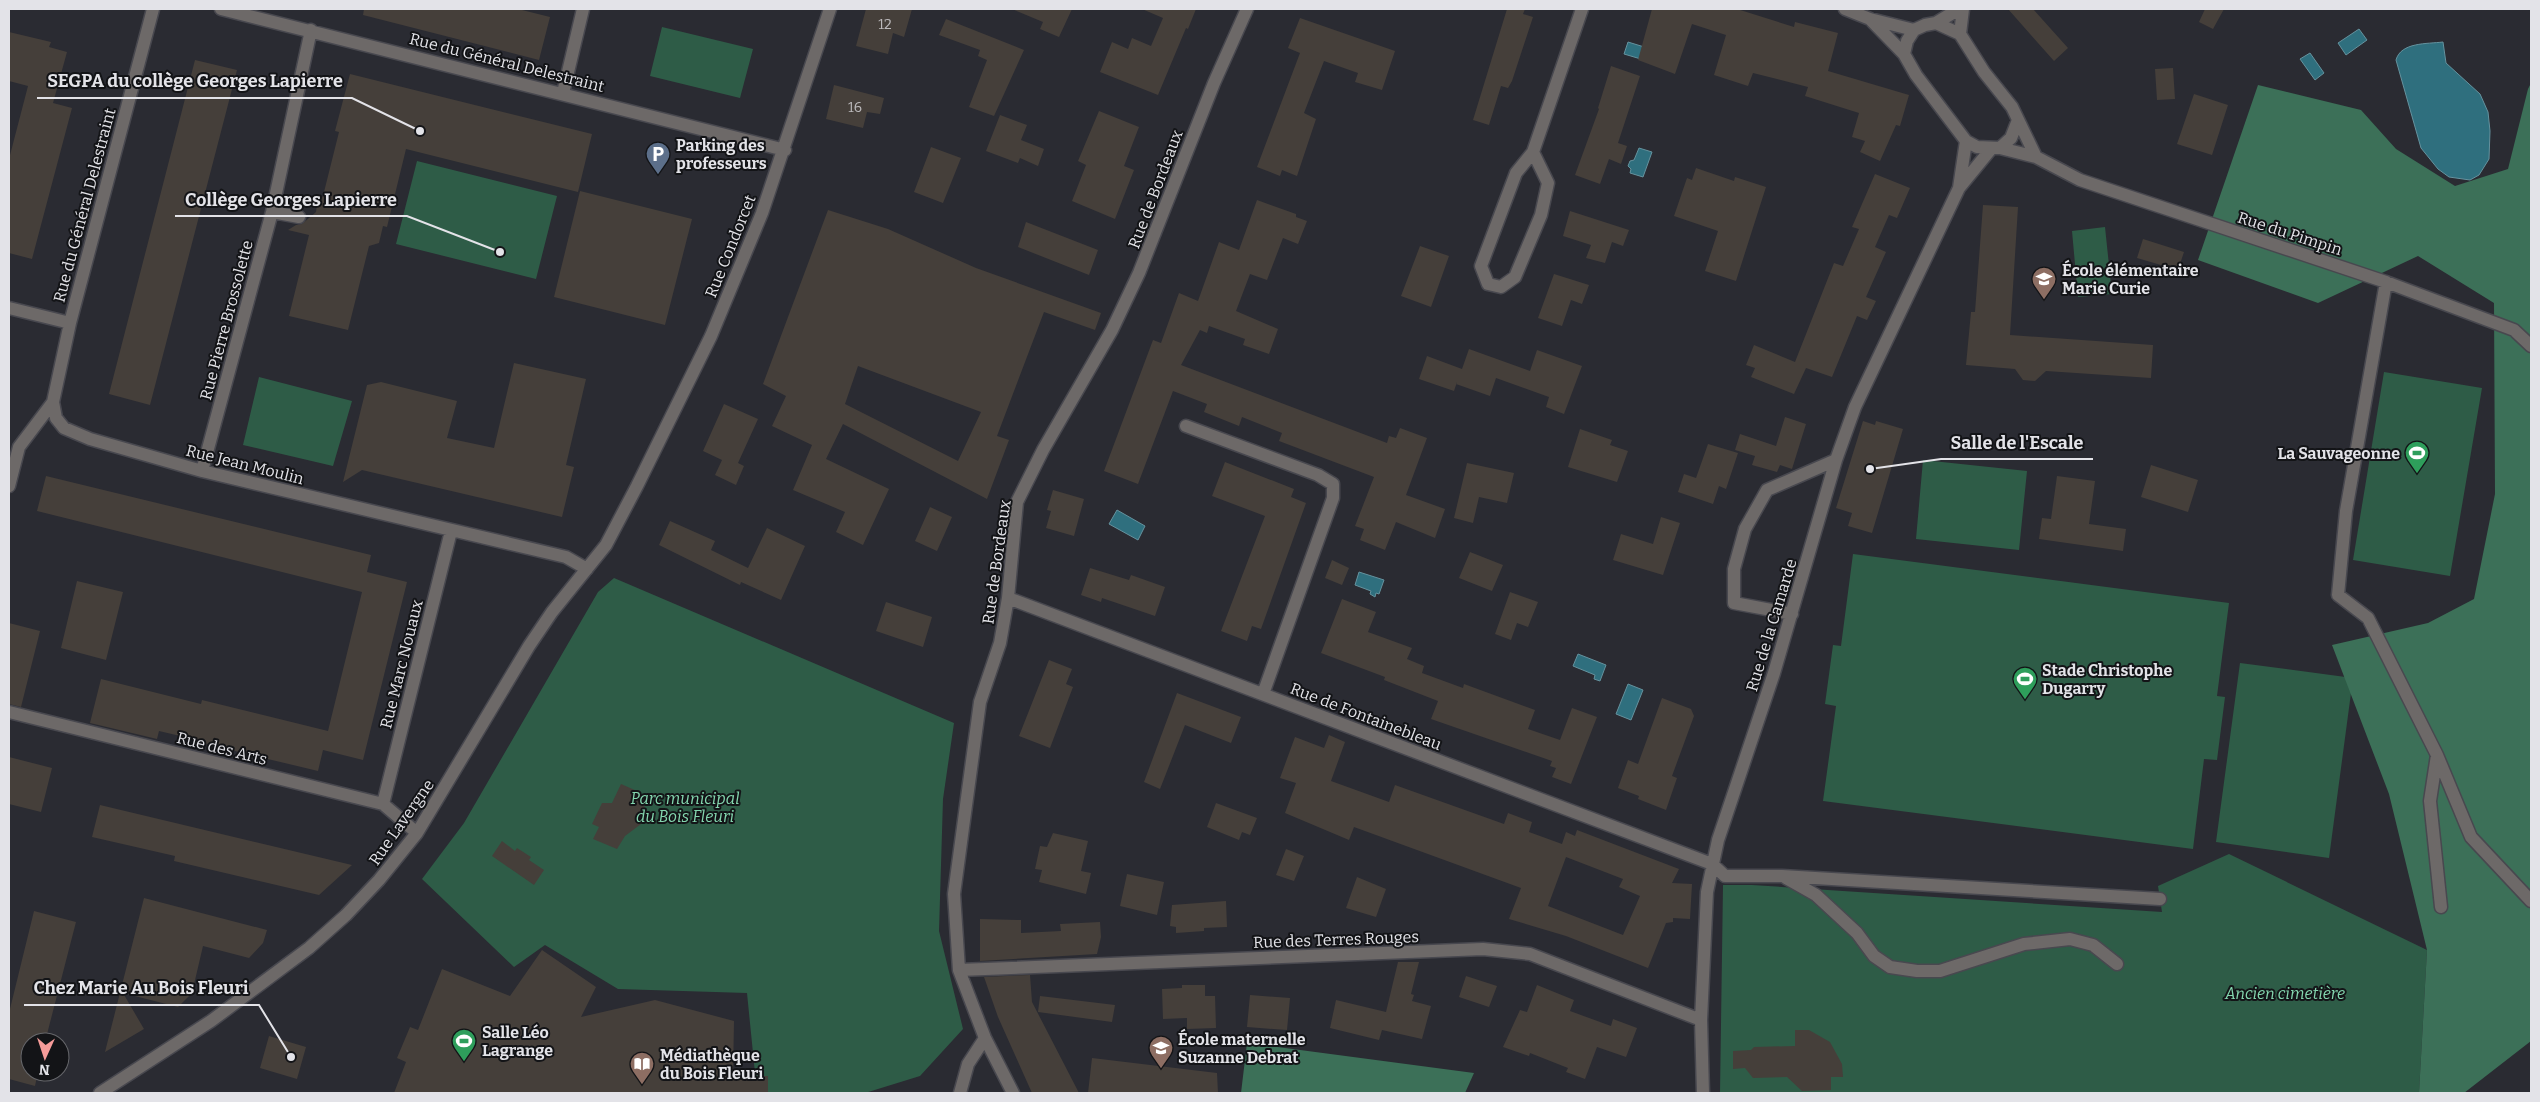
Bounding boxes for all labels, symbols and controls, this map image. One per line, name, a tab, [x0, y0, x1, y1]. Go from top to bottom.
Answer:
house number: 12	[878, 16, 892, 33]
street label: Rue du Général Delestraint	[407, 29, 607, 96]
callout: SEGPA du collège Georges Lapierre	[37, 65, 352, 98]
text: SEGPA du collège Georges Lapierre	[47, 70, 343, 92]
house number: 16	[848, 99, 862, 116]
street label: Rue du Général Delestraint	[49, 106, 120, 304]
street label: Rue de Bordeaux	[1124, 127, 1187, 251]
place label: Parking des professeurs	[676, 136, 767, 173]
parking icon: Parking des professeurs	[645, 141, 671, 175]
callout: Collège Georges Lapierre	[175, 183, 407, 216]
text: Collège Georges Lapierre	[185, 189, 397, 211]
street label: Rue Condorcet	[701, 192, 760, 300]
street label: Rue du Pimpin	[2235, 208, 2344, 259]
street label: Rue Pierre Brossolette	[196, 238, 257, 402]
place label: École élémentaire Marie Curie	[2062, 259, 2199, 298]
school or university icon: École élémentaire Marie Curie	[2031, 266, 2057, 300]
callout: Salle de l'Escale	[1941, 426, 2093, 459]
text: Salle de l'Escale	[1951, 432, 2084, 454]
sports icon: La Sauvageonne	[2404, 440, 2430, 474]
street label: Rue Jean Moulin	[184, 441, 306, 488]
place label: La Sauvageonne	[2277, 444, 2400, 463]
street label: Rue de Bordeaux	[978, 499, 1015, 625]
street label: Rue de la Camarde	[1742, 557, 1801, 694]
street label: Rue Marc Nouaux	[376, 598, 427, 730]
place label: Stade Christophe Dugarry	[2042, 661, 2172, 698]
sports icon: Stade Christophe Dugarry	[2012, 666, 2038, 700]
street label: Rue de Fontainebleau	[1288, 679, 1444, 754]
street label: Rue des Arts	[175, 728, 269, 769]
street label: Rue Lavergne	[365, 776, 438, 869]
park label: Parc municipal du Bois Fleuri	[630, 789, 740, 826]
street label: Rue des Terres Rouges	[1253, 927, 1419, 952]
callout: Chez Marie Au Bois Fleuri	[24, 972, 259, 1005]
text: Chez Marie Au Bois Fleuri	[33, 977, 249, 999]
park label: Ancien cimetière	[2224, 984, 2345, 1003]
place label: Salle Léo Lagrange	[482, 1023, 553, 1060]
sports icon: Salle Léo Lagrange	[451, 1028, 477, 1062]
place label: École maternelle Suzanne Debrat	[1178, 1028, 1306, 1067]
north arrow	[20, 1032, 70, 1082]
school or university icon: École maternelle Suzanne Debrat	[1148, 1035, 1174, 1069]
place label: Médiathèque du Bois Fleuri	[660, 1046, 763, 1083]
library icon: Médiathèque du Bois Fleuri	[629, 1051, 655, 1085]
text: N	[38, 1061, 50, 1078]

